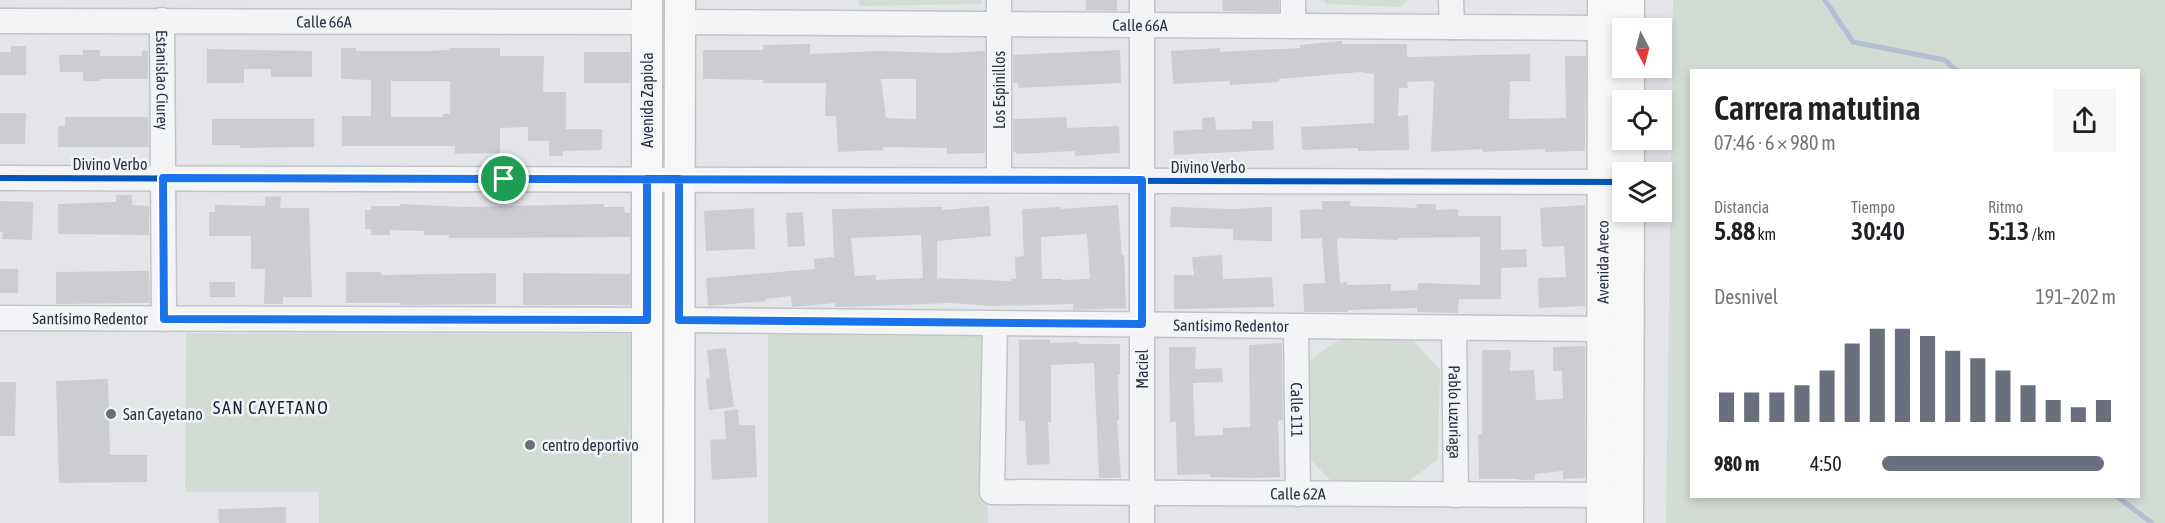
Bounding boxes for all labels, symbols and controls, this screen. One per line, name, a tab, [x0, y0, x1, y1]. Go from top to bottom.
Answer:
street label: Calle 66A	[296, 12, 352, 31]
street label: Calle 66A	[1112, 16, 1168, 34]
north arrow	[1612, 18, 1672, 78]
map controls	[1612, 18, 1672, 222]
street label: Estanislao Ciurey	[153, 30, 172, 131]
street label: Los Espinillos	[990, 51, 1009, 129]
street label: Avenida Zapiola	[638, 52, 657, 148]
text: Carrera matutina	[1714, 89, 1921, 127]
button: share	[2053, 89, 2116, 152]
button: locate	[1612, 90, 1672, 150]
text: 07:46 · 6 × 980 m	[1714, 131, 1836, 154]
pin	[478, 153, 529, 204]
street label: Divino Verbo	[73, 155, 147, 173]
street label: Divino Verbo	[1171, 158, 1245, 176]
icon: arrive	[487, 162, 520, 195]
button: layers	[1612, 162, 1672, 222]
text: Distancia	[1714, 198, 1769, 216]
text: Tiempo	[1851, 198, 1895, 216]
text: Ritmo	[1988, 198, 2023, 216]
text: 5.88	[1714, 216, 1755, 246]
text: 30:40	[1851, 216, 1905, 246]
text: 5:13	[1988, 216, 2029, 246]
street label: Avenida Areco	[1593, 220, 1612, 304]
text: km	[1755, 225, 1776, 243]
text: /km	[2029, 225, 2055, 243]
text: Desnivel	[1714, 285, 1778, 308]
text: 191–202 m	[2035, 285, 2116, 308]
street label: Santísimo Redentor	[32, 309, 148, 327]
street label: Santísimo Redentor	[1173, 316, 1289, 335]
street label: Maciel	[1133, 349, 1151, 389]
street label: Pablo Luzuriaga	[1445, 365, 1465, 459]
street label: Calle 111	[1288, 382, 1306, 438]
district label: SAN CAYETANO	[213, 397, 329, 418]
place label: San Cayetano	[123, 405, 203, 424]
marker: San Cayetano	[104, 407, 118, 421]
place label: centro deportivo	[542, 436, 639, 455]
marker: centro deportivo	[523, 438, 537, 452]
text: 980 m	[1714, 452, 1759, 475]
text: 4:50	[1810, 452, 1842, 475]
street label: Calle 62A	[1270, 484, 1326, 503]

